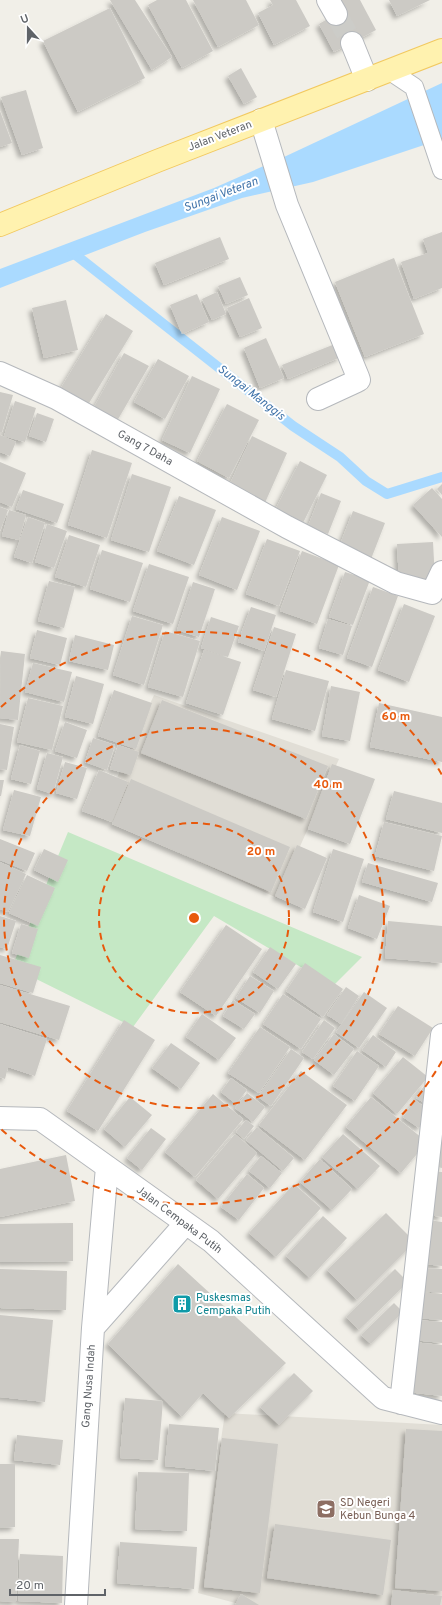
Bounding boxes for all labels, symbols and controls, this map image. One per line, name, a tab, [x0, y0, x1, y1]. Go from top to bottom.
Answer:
north arrow	[8, 8, 48, 48]
text: U	[19, 12, 31, 28]
street label: Jalan Veteran	[186, 117, 254, 155]
water label: Sungai Veteran	[182, 173, 261, 216]
water label: Sungai Manggis	[214, 362, 289, 425]
street label: Gang 7 Daha	[115, 427, 175, 469]
text: 60 m	[382, 709, 410, 725]
text: 40 m	[313, 777, 343, 793]
text: 20 m	[247, 844, 275, 860]
centre of rings	[187, 911, 201, 925]
street label: Jalan Cempaka Putih	[133, 1183, 225, 1257]
place label: Puskesmas Cempaka Putih	[196, 1291, 271, 1318]
building icon: Puskesmas Cempaka Putih	[171, 1293, 193, 1315]
street label: Gang Nusa Indah	[79, 1344, 99, 1428]
place label: SD Negeri Kebun Bunga 4	[340, 1496, 416, 1523]
school or university icon: SD Negeri Kebun Bunga 4	[315, 1498, 337, 1520]
scale bar	[10, 1571, 105, 1597]
text: 20 m	[16, 1578, 44, 1594]

